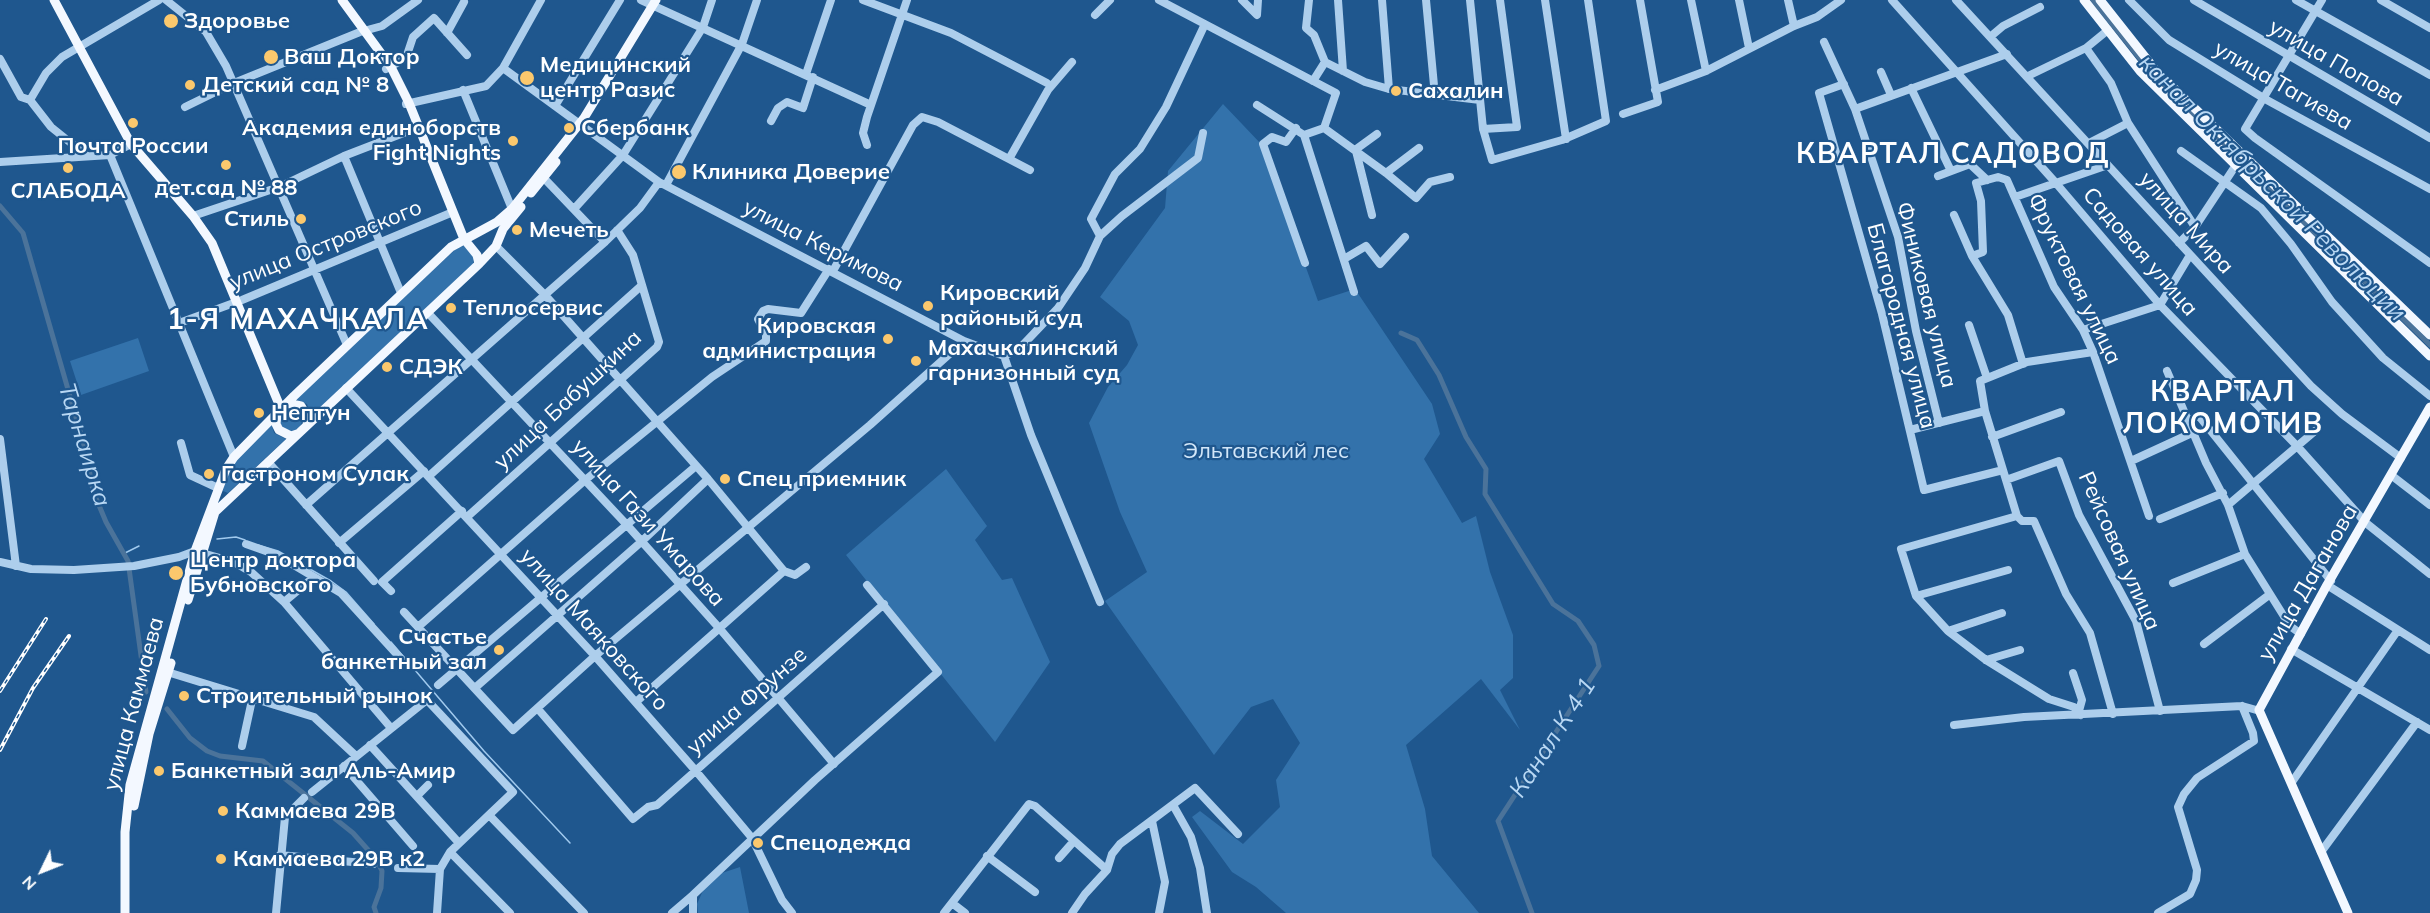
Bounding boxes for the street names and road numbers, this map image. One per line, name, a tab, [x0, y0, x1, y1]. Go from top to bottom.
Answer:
street label: улица Попова	[2264, 14, 2408, 112]
street label: улица Тагиева	[2209, 36, 2357, 136]
street label: улица Мира	[2133, 166, 2239, 280]
street label: Садовая улица	[2077, 182, 2203, 322]
street label: Фруктовая улица	[2021, 189, 2127, 369]
street label: улица Островского	[226, 194, 426, 296]
street label: улица Керимова	[739, 194, 907, 298]
street label: Финиковая улица	[1890, 199, 1962, 391]
street label: Благородная улица	[1861, 220, 1941, 432]
street label: улица Бабушкина	[489, 325, 647, 475]
street label: улица Гази Умарова	[566, 434, 730, 612]
street label: Рейсовая улица	[2072, 468, 2166, 634]
street label: улица Даганова	[2253, 500, 2363, 666]
street label: улица Маяковского	[514, 543, 674, 717]
street label: улица Каммаева	[98, 614, 170, 794]
street label: улица Фрунзе	[681, 642, 813, 760]

